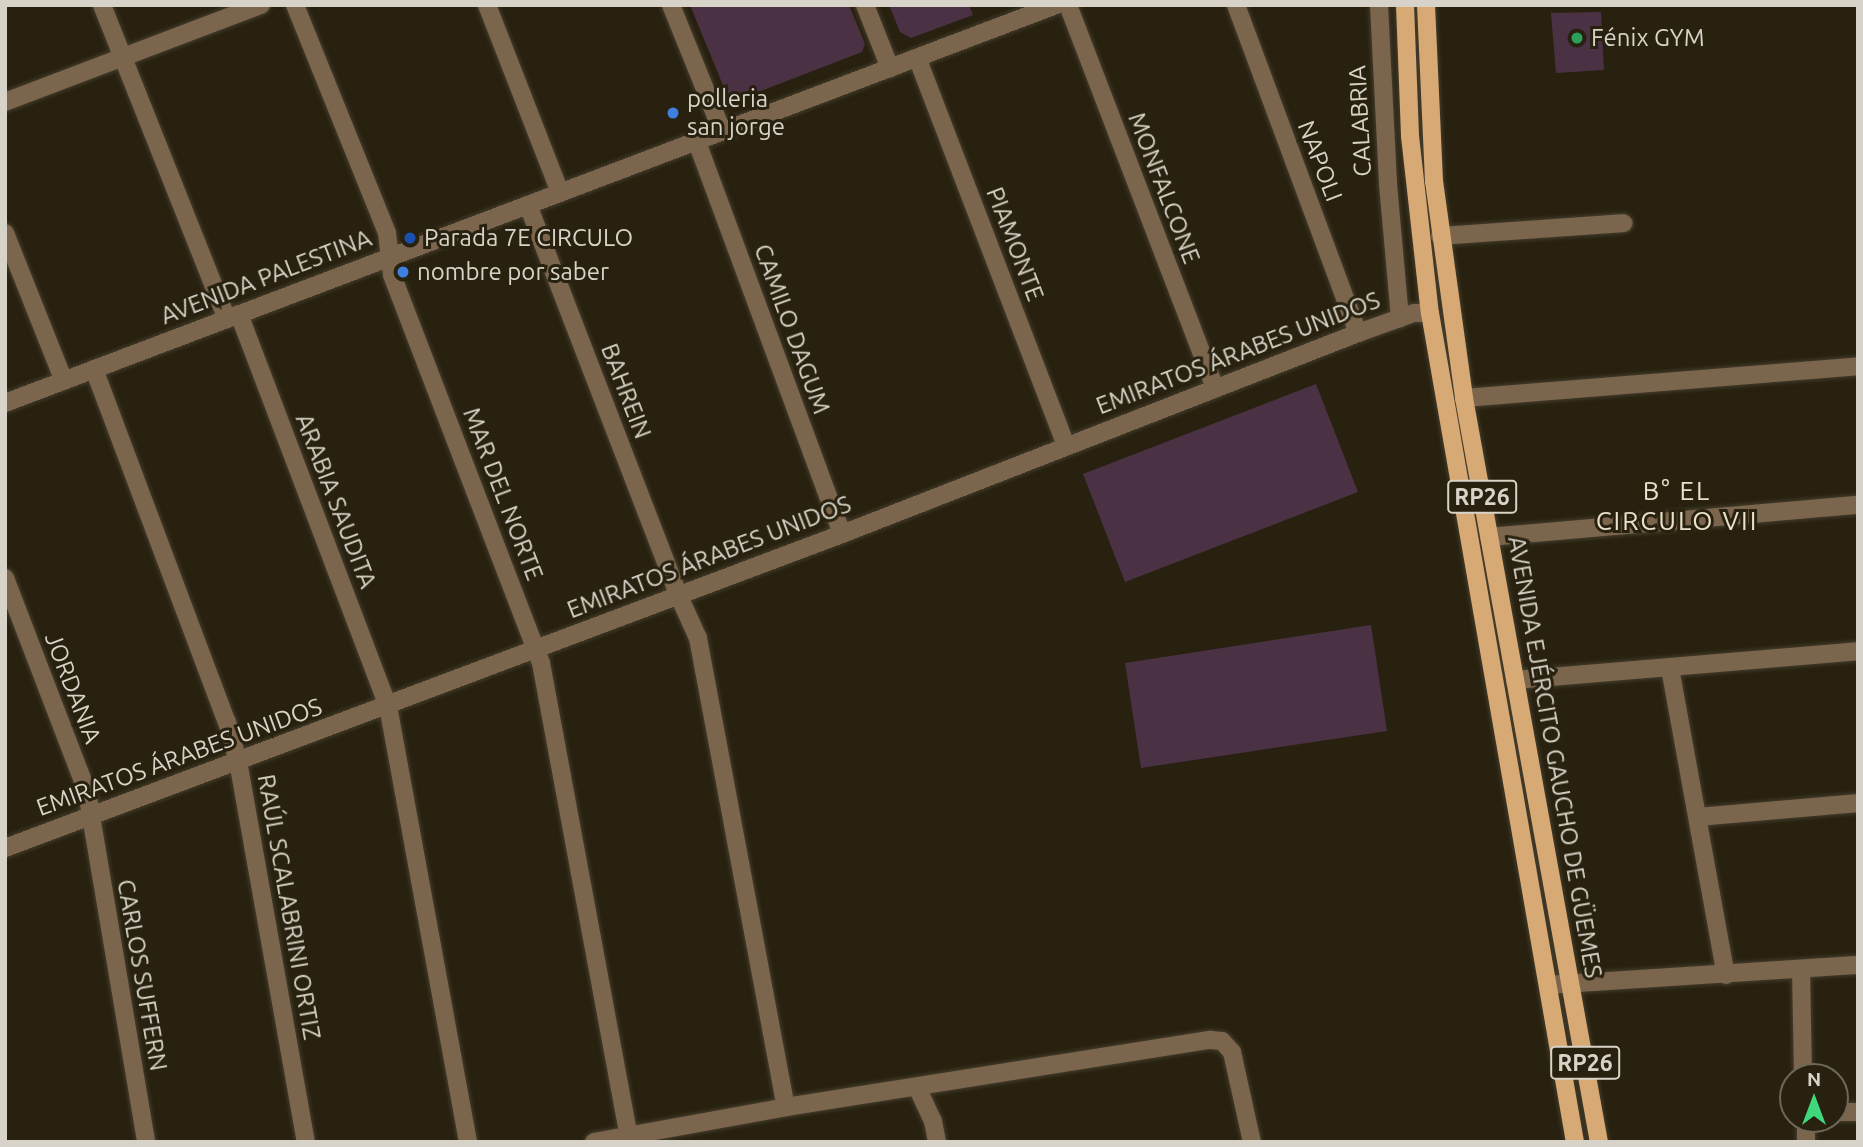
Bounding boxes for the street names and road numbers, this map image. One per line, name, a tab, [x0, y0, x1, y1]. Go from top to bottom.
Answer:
street label: CALABRIA	[1343, 65, 1377, 177]
street label: MONFALCONE	[1122, 109, 1206, 267]
street label: NAPOLI	[1291, 117, 1349, 205]
street label: PIAMONTE	[980, 183, 1050, 305]
street label: AVENIDA PALESTINA	[157, 224, 375, 330]
street label: CAMILO DAGUM	[748, 240, 836, 418]
street label: EMIRATOS ÁRABES UNIDOS	[1092, 286, 1384, 420]
street label: BAHREIN	[595, 340, 657, 442]
street label: MAR DEL NORTE	[457, 404, 549, 584]
street label: ARABIA SAUDITA	[289, 410, 383, 592]
road number: RP26	[1447, 477, 1517, 516]
street label: EMIRATOS ÁRABES UNIDOS	[563, 490, 855, 624]
street label: AVENIDA EJÉRCITO GAUCHO DE GÜEMES	[1502, 534, 1608, 980]
street label: JORDANIA	[39, 628, 107, 748]
street label: EMIRATOS ÁRABES UNIDOS	[32, 692, 326, 822]
street label: RAÚL SCALABRINI ORTIZ	[251, 772, 327, 1042]
street label: CARLOS SUFFERN	[111, 877, 173, 1073]
road number: RP26	[1550, 1044, 1620, 1082]

